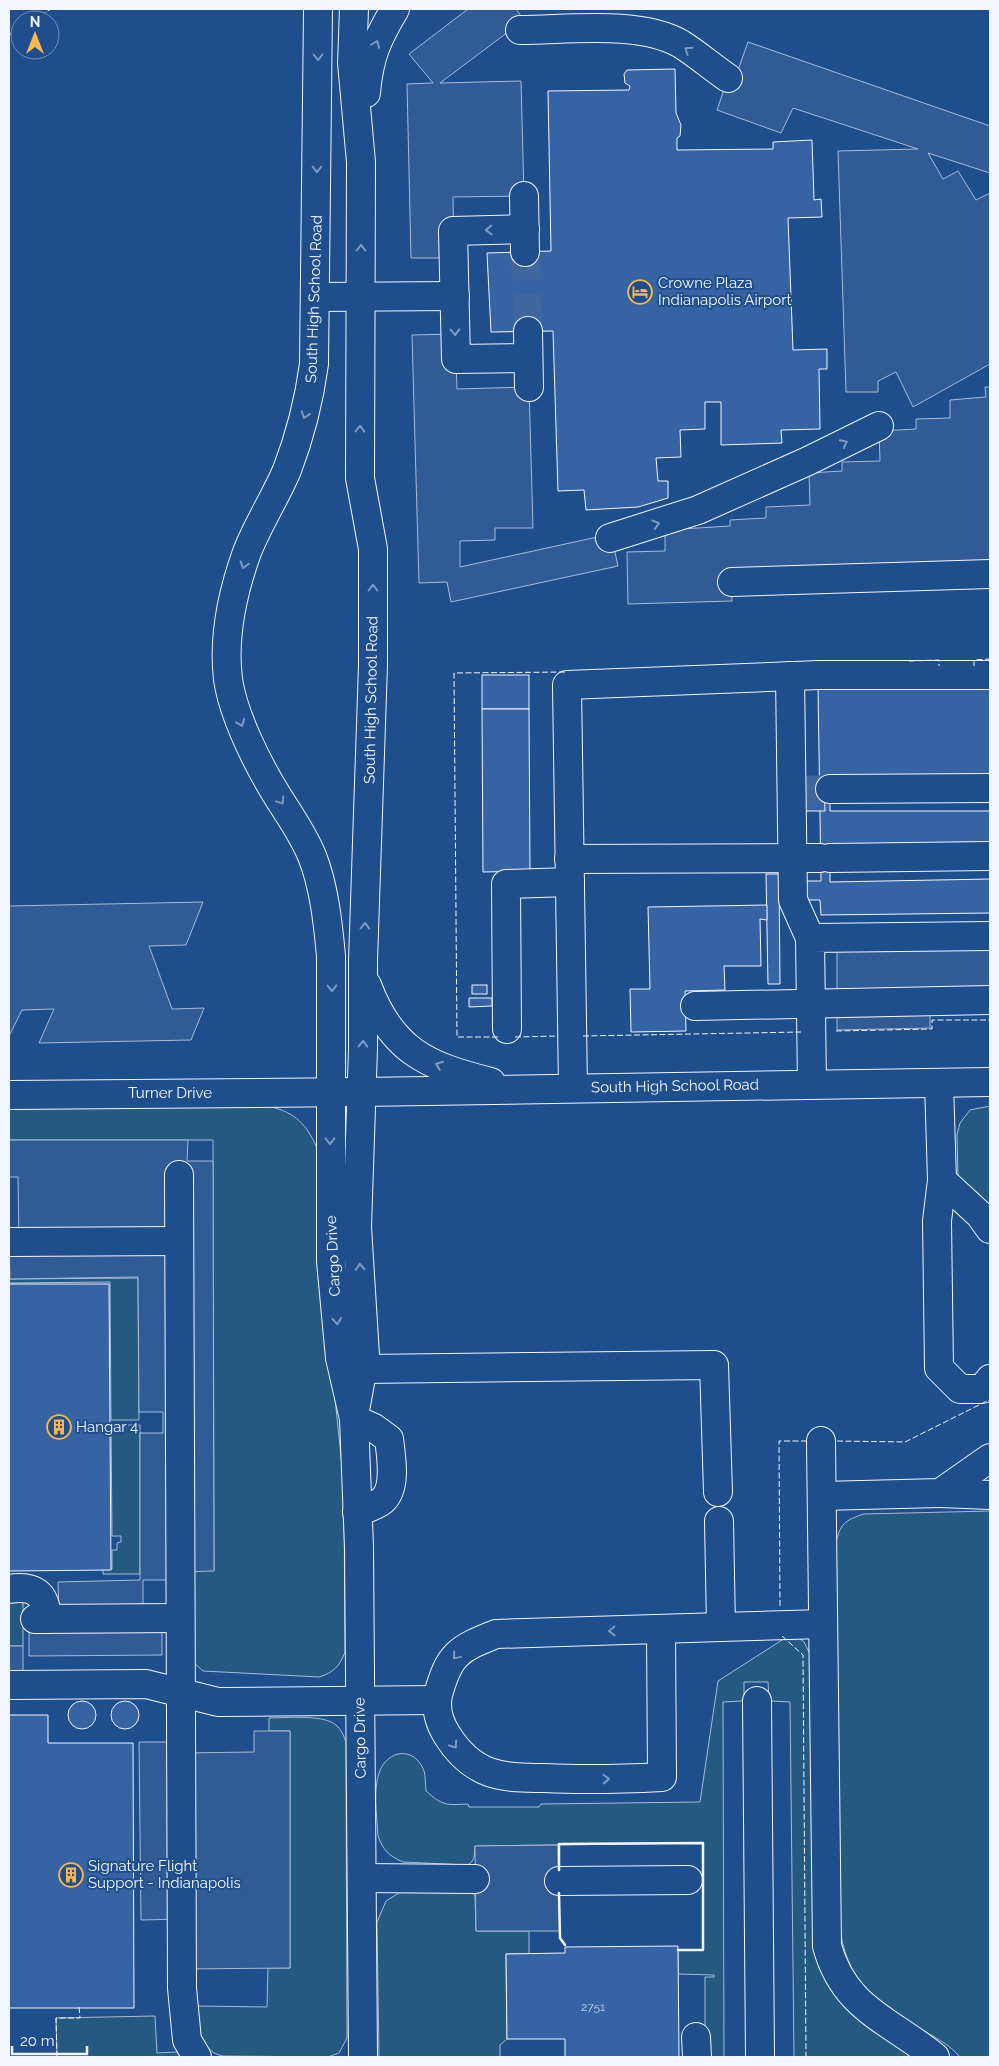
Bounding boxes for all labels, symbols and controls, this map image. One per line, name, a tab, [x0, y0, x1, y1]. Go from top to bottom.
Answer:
north arrow	[10, 10, 60, 60]
text: N	[30, 14, 40, 30]
one-way arrow	[370, 41, 380, 49]
one-way arrow	[684, 47, 694, 56]
one-way arrow	[313, 54, 323, 62]
one-way arrow	[312, 166, 322, 173]
street label: South High School Road	[302, 215, 326, 383]
one-way arrow	[485, 225, 492, 235]
one-way arrow	[356, 244, 366, 252]
place label: Crowne Plaza Indianapolis Airport	[658, 274, 791, 309]
hotel icon: Crowne Plaza Indianapolis Airport	[627, 279, 653, 305]
one-way arrow	[450, 328, 461, 336]
one-way arrow	[301, 410, 311, 418]
one-way arrow	[355, 425, 365, 432]
one-way arrow	[839, 439, 848, 449]
one-way arrow	[652, 519, 660, 529]
one-way arrow	[239, 560, 249, 568]
one-way arrow	[368, 584, 378, 592]
street label: South High School Road	[361, 616, 381, 784]
one-way arrow	[234, 718, 245, 727]
one-way arrow	[275, 796, 284, 805]
one-way arrow	[359, 921, 370, 929]
one-way arrow	[327, 985, 337, 993]
one-way arrow	[358, 1039, 368, 1047]
one-way arrow	[435, 1060, 444, 1071]
street label: South High School Road	[591, 1076, 759, 1096]
street label: Turner Drive	[128, 1084, 212, 1102]
one-way arrow	[325, 1138, 335, 1145]
street label: Cargo Drive	[322, 1215, 344, 1297]
one-way arrow	[354, 1262, 365, 1270]
one-way arrow	[331, 1317, 342, 1325]
building icon: Hangar 4	[46, 1414, 72, 1440]
place label: Hangar 4	[76, 1418, 138, 1436]
one-way arrow	[608, 1626, 616, 1636]
one-way arrow	[453, 1651, 462, 1660]
street label: Cargo Drive	[350, 1697, 370, 1779]
one-way arrow	[448, 1739, 457, 1749]
one-way arrow	[602, 1774, 610, 1784]
place label: Signature Flight Support - Indianapolis	[88, 1857, 241, 1892]
building icon: Signature Flight Support - Indianapolis	[58, 1862, 84, 1888]
house number: 2751	[581, 2000, 605, 2014]
scale bar	[12, 2024, 88, 2056]
text: 20 m	[20, 2032, 55, 2050]

